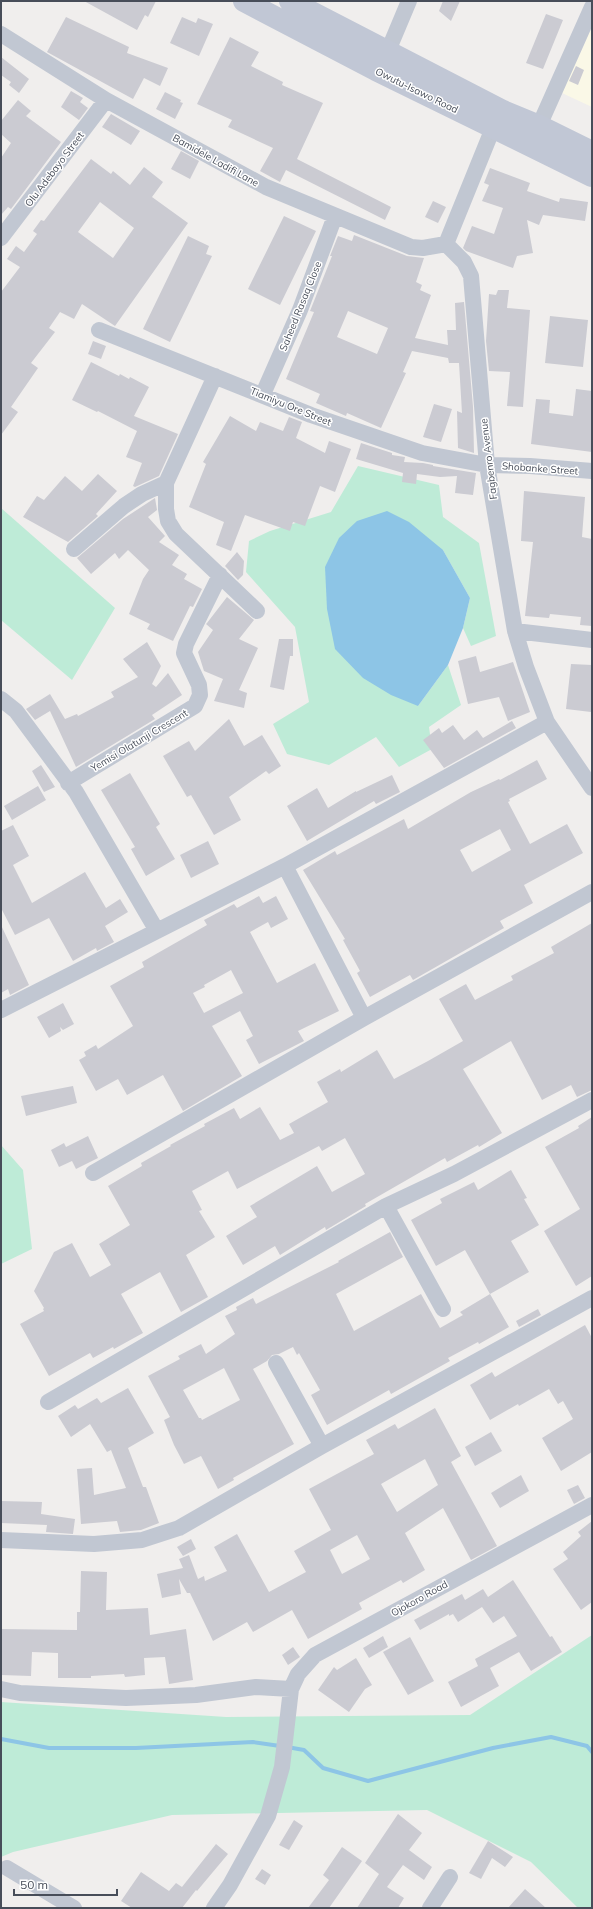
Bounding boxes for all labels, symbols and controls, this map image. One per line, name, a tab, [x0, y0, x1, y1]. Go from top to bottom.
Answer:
street label: Owutu-Isawo Road	[373, 65, 460, 116]
street label: Olu Adebayo Street	[22, 129, 87, 209]
street label: Bamidele Ladifi Lane	[170, 131, 261, 190]
street label: Saheed Rasaq Close	[277, 260, 324, 353]
street label: Tiamiyu Ore Street	[248, 384, 334, 429]
street label: Fagbenro Avenue	[477, 418, 500, 500]
street label: Shobanke Street	[501, 459, 579, 478]
street label: Yemisi Olatunji Crescent	[88, 706, 191, 775]
street label: Ojokoro Road	[389, 1577, 450, 1619]
scale bar	[14, 1871, 117, 1897]
text: 50 m	[20, 1877, 48, 1892]

